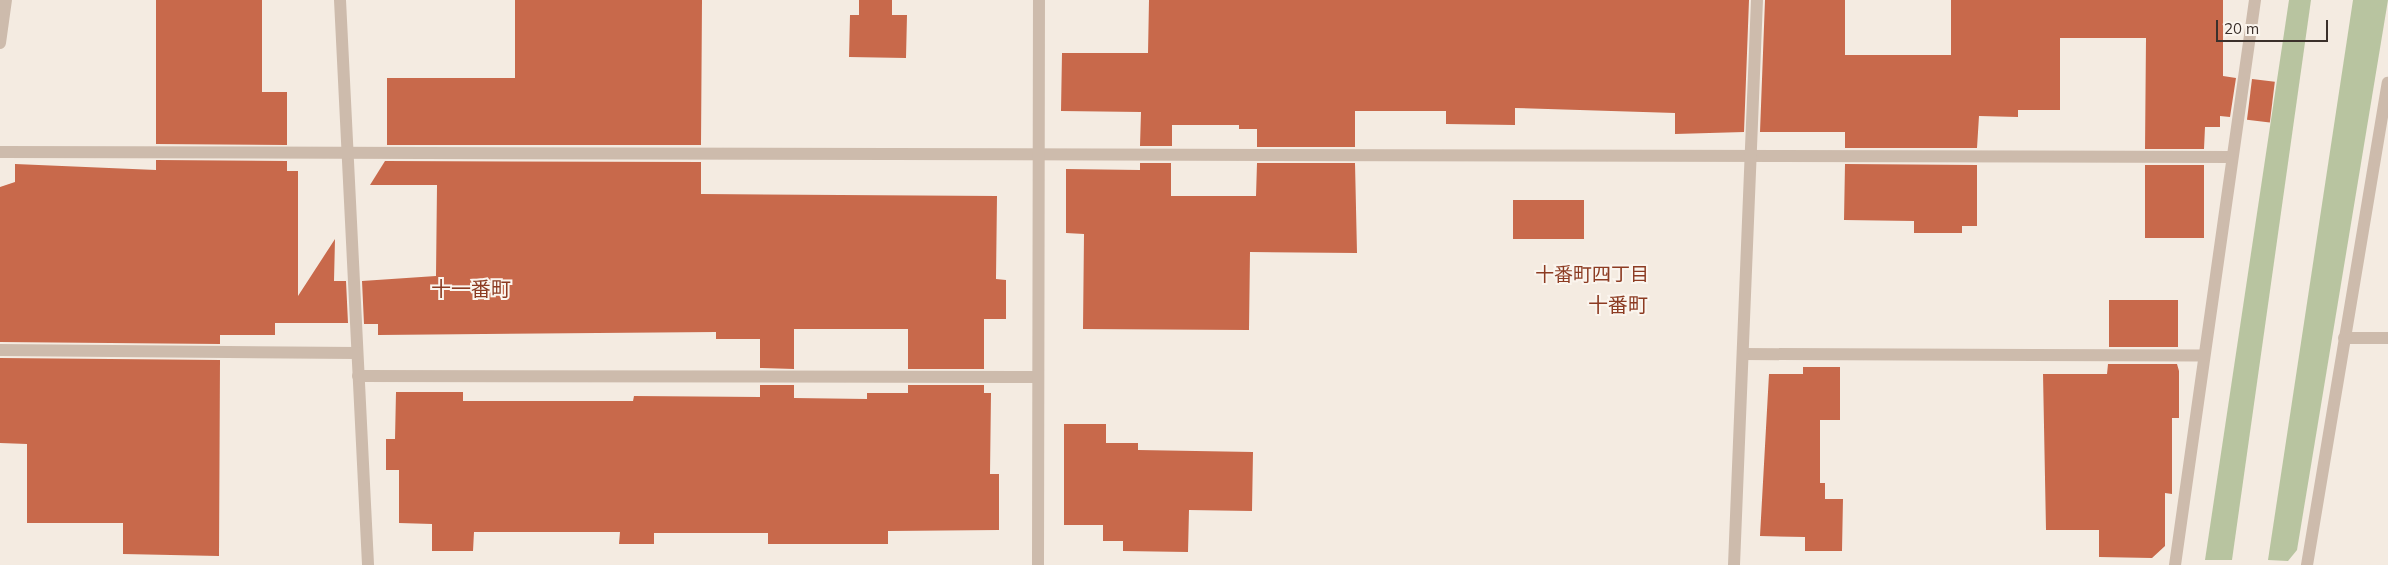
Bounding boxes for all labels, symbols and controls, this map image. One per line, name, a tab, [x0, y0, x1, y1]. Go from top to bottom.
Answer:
scale bar	[2218, 10, 2330, 42]
text: 20 m	[2224, 19, 2259, 38]
district label: 十番町四丁目	[1535, 264, 1649, 286]
district label: 十一番町	[431, 276, 511, 300]
district label: 十番町	[1588, 292, 1648, 316]

